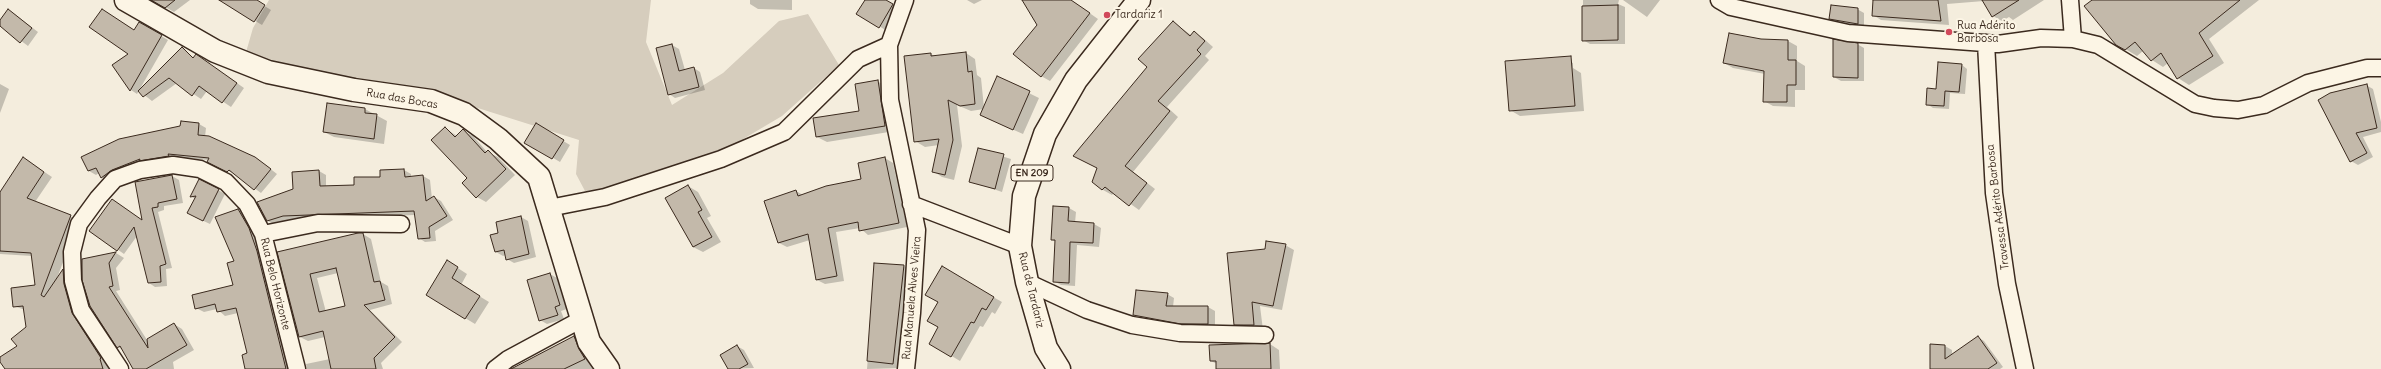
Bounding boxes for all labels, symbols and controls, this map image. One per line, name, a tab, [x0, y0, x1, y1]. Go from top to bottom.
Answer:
place label: Tardariz 1	[1115, 8, 1163, 22]
marker: Tardariz 1	[1102, 10, 1112, 20]
place label: Rua Adérito Barbosa	[1957, 19, 2015, 45]
marker: Rua Adérito Barbosa	[1944, 27, 1954, 37]
street label: Rua das Bocas	[365, 86, 439, 112]
street label: Travessa Adérito Barbosa	[1984, 144, 2012, 270]
road number: EN 209	[1011, 165, 1053, 181]
street label: Rua Belo Horizonte	[257, 236, 293, 332]
street label: Rua Manuela Alves Vieira	[900, 236, 924, 360]
street label: Rua de Tardariz	[1015, 251, 1047, 329]

